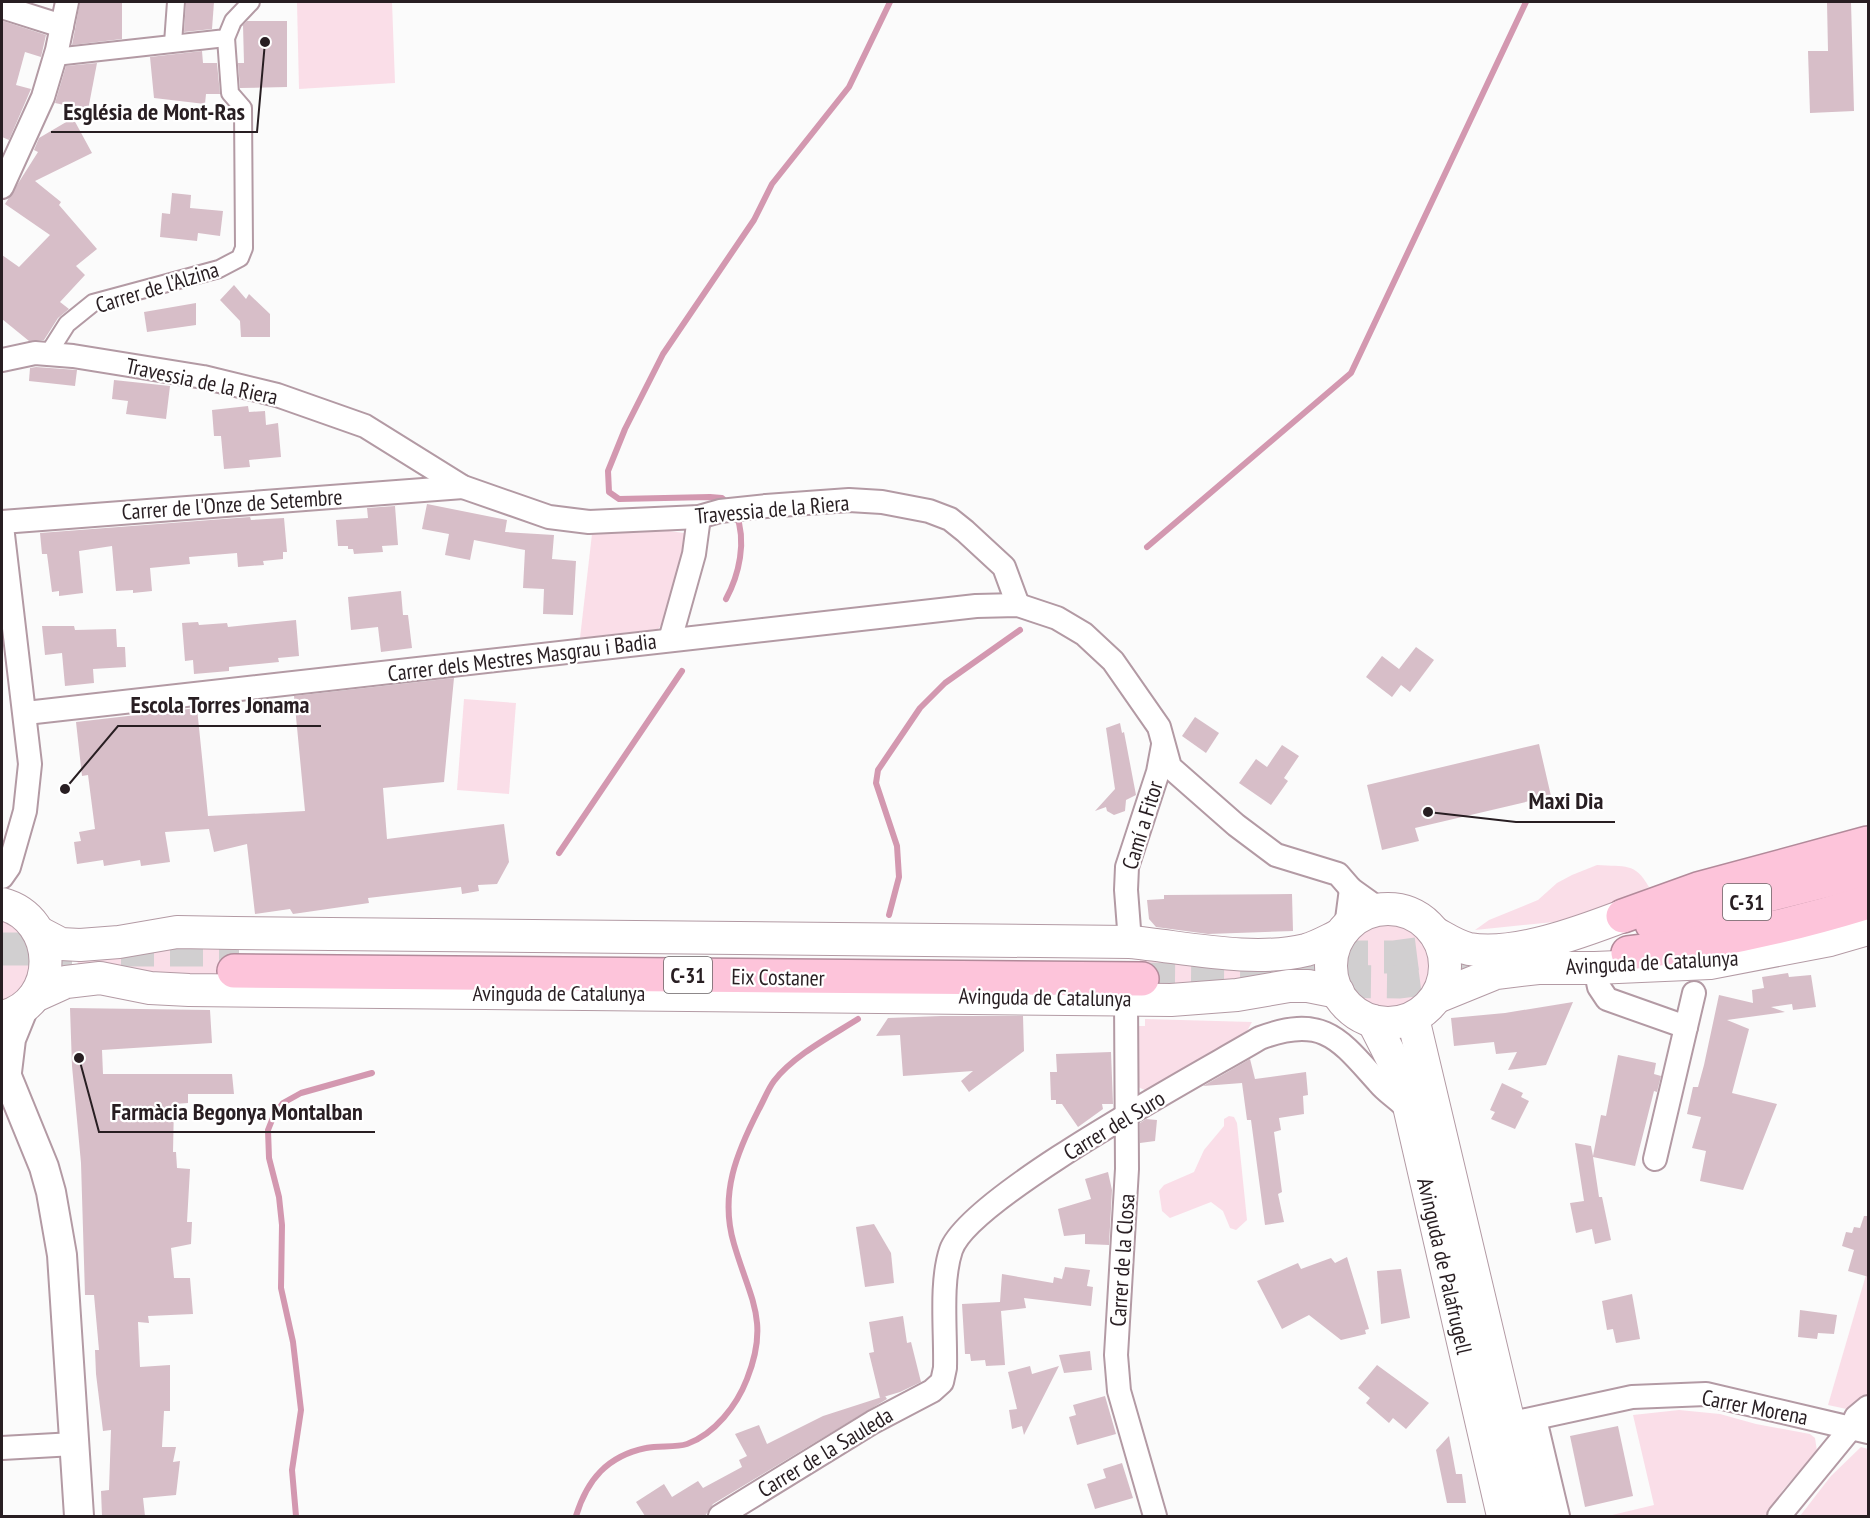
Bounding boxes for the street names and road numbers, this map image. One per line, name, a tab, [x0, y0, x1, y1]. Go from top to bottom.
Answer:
street label: Carrer de l'Alzina	[92, 255, 222, 319]
street label: Travessia de la Riera	[123, 351, 281, 411]
street label: Carrer de l'Onze de Setembre	[121, 482, 343, 526]
street label: Travessia de la Riera	[694, 488, 850, 530]
street label: Carrer dels Mestres Masgrau i Badia	[386, 627, 658, 687]
street label: Camí a Fitor	[1115, 777, 1169, 873]
road number: C-31	[1723, 884, 1771, 920]
street label: Avinguda de Catalunya	[1565, 943, 1739, 981]
road number: C-31	[664, 957, 712, 993]
street label: Eix Costaner	[731, 962, 825, 992]
street label: Avinguda de Catalunya	[473, 979, 645, 1007]
street label: Avinguda de Catalunya	[958, 981, 1132, 1013]
street label: Carrer del Suro	[1058, 1084, 1170, 1166]
street label: Avinguda de Palafrugell	[1411, 1175, 1479, 1358]
street label: Carrer de la Closa	[1103, 1193, 1141, 1327]
street label: Carrer Morena	[1700, 1383, 1810, 1431]
street label: Carrer de la Sauleda	[752, 1401, 898, 1503]

